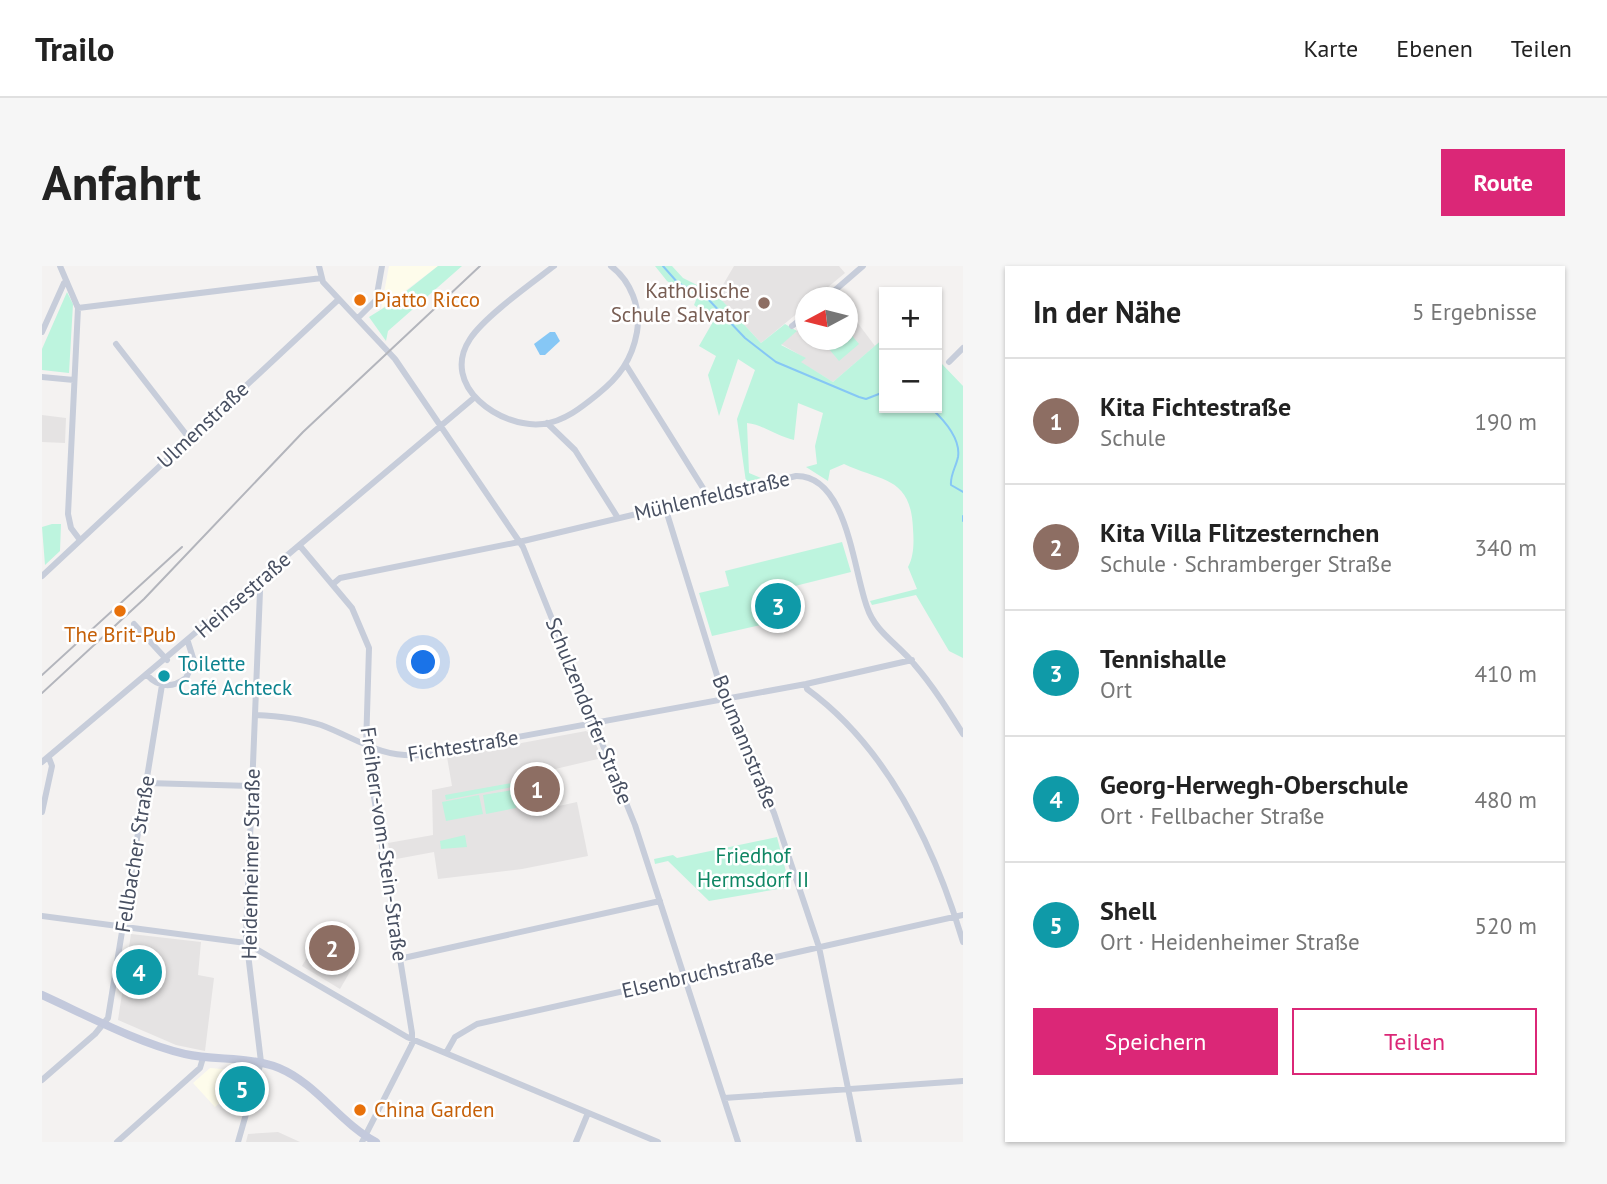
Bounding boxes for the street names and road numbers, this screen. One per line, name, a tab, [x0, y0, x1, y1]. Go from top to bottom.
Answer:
street label: Ulmenstraße	[151, 375, 254, 474]
street label: Mühlenfeldstraße	[631, 464, 792, 527]
street label: Heinsestraße	[189, 546, 296, 644]
street label: Schulzendorfer Straße	[540, 613, 639, 808]
street label: Boumannstraße	[706, 671, 785, 813]
street label: Fichtestraße	[406, 723, 520, 768]
street label: Freiherr-vom-Stein-Straße	[355, 725, 414, 963]
street label: Heidenheimer Straße	[235, 768, 266, 960]
street label: Fellbacher Straße	[109, 773, 160, 934]
street label: Elsenbruchstraße	[619, 943, 777, 1004]

